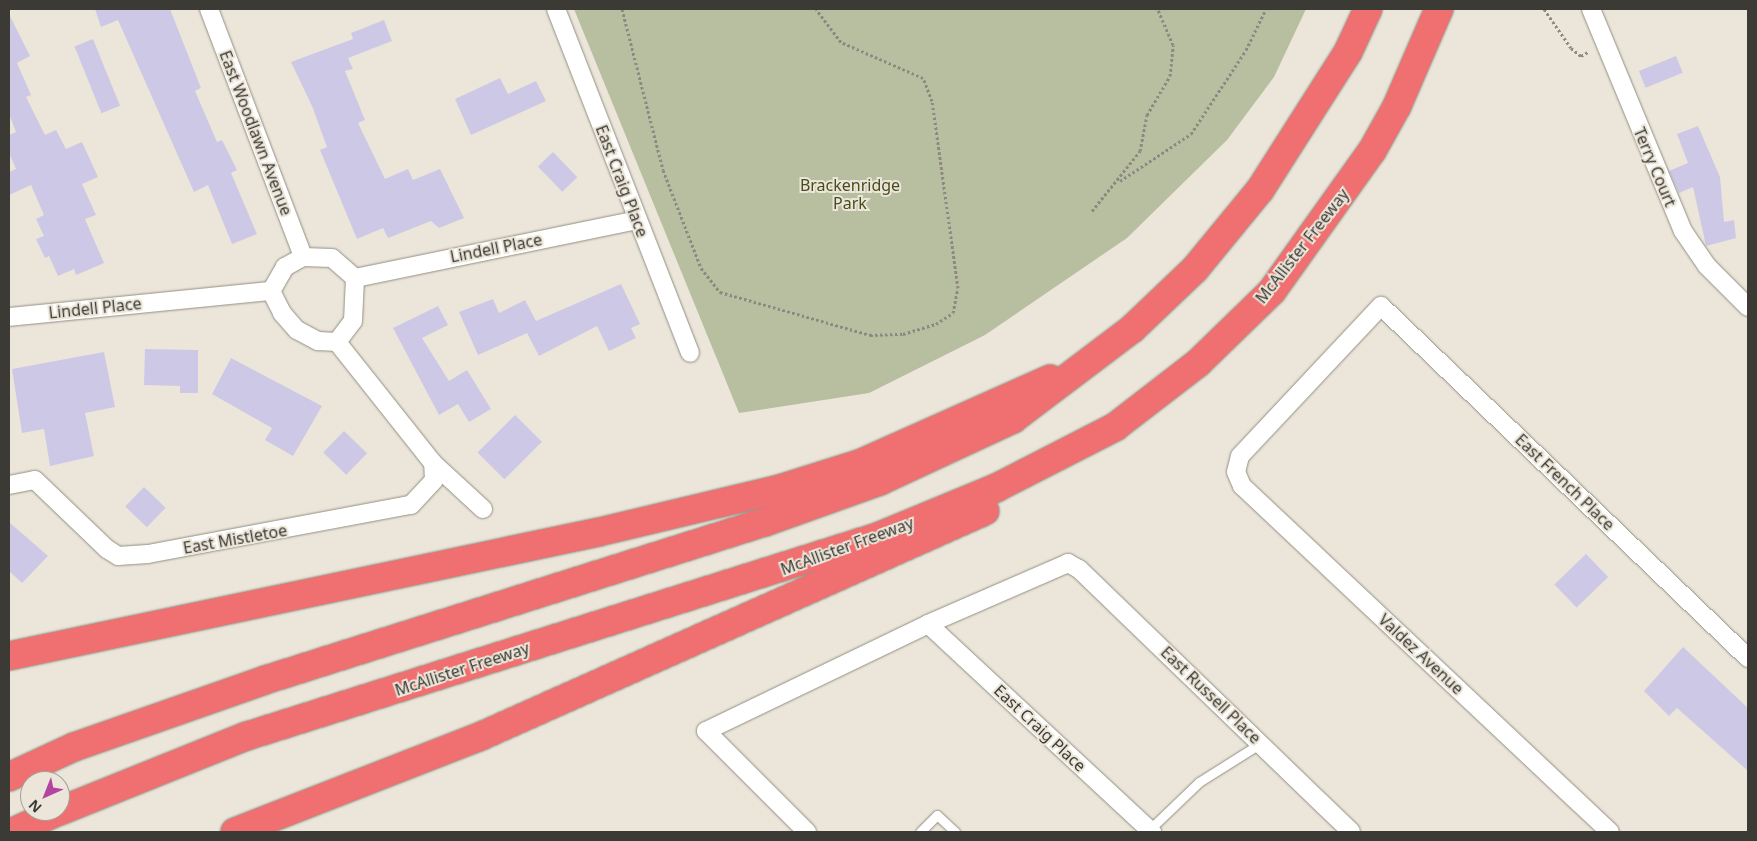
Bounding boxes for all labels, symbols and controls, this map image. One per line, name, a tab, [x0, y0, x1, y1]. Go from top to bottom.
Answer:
street label: East Woodlawn Avenue	[216, 48, 296, 218]
street label: East Craig Place	[592, 122, 652, 240]
street label: Terry Court	[1630, 124, 1680, 210]
park label: Brackenridge Park	[800, 175, 900, 213]
street label: McAllister Freeway	[1251, 185, 1353, 307]
street label: Lindell Place	[448, 230, 544, 266]
street label: Lindell Place	[48, 294, 142, 322]
street label: East French Place	[1512, 430, 1618, 534]
street label: McAllister Freeway	[778, 513, 916, 579]
street label: East Mistletoe	[182, 520, 288, 558]
street label: Valdez Avenue	[1375, 610, 1467, 698]
street label: McAllister Freeway	[392, 638, 532, 700]
street label: East Russell Place	[1157, 642, 1265, 748]
street label: East Craig Place	[990, 681, 1090, 775]
north arrow	[20, 771, 70, 821]
text: N	[24, 796, 46, 817]

